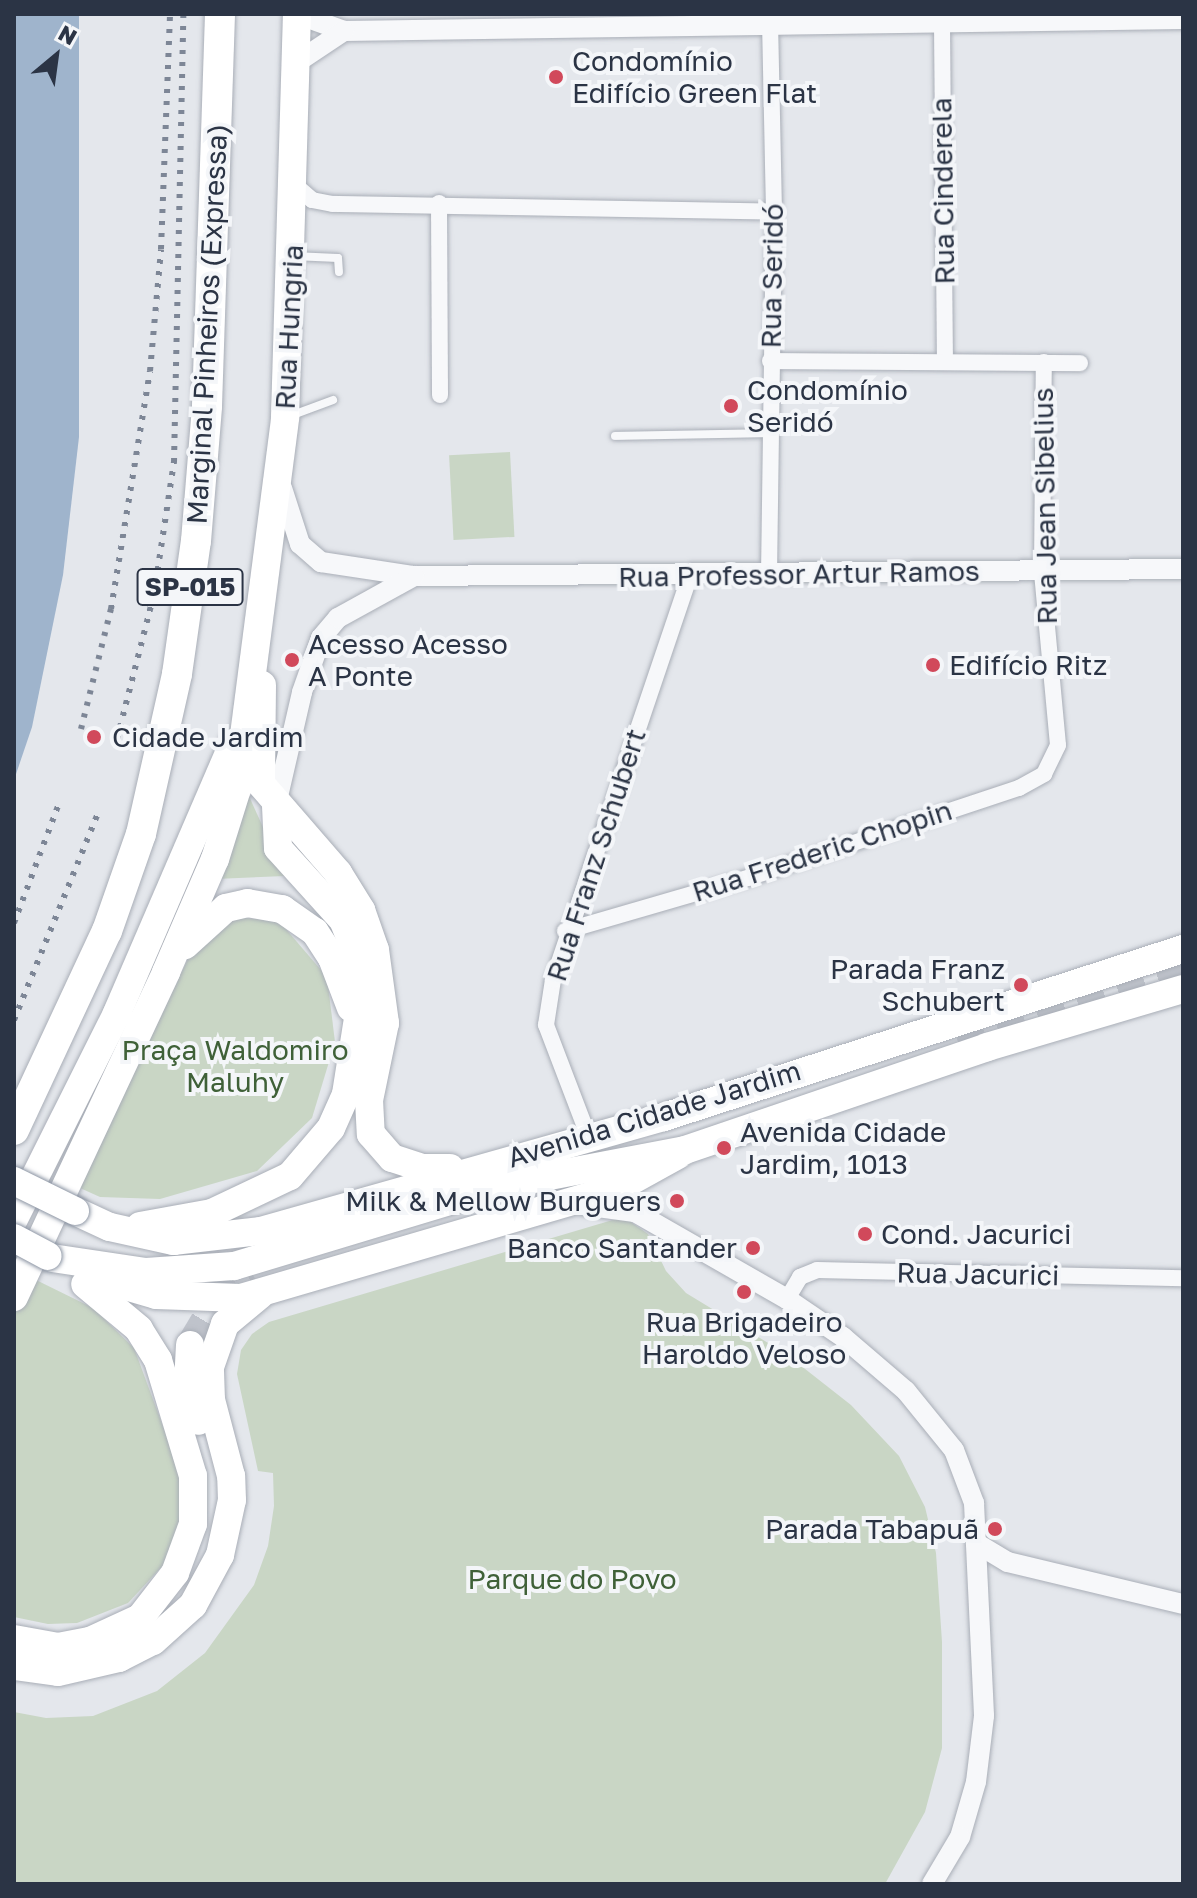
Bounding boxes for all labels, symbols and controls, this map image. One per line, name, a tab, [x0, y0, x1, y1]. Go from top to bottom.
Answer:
north arrow	[16, 16, 96, 96]
text: N	[54, 19, 82, 50]
place label: Condomínio Edifício Green Flat	[572, 44, 817, 110]
marker: Condomínio Edifício Green Flat	[547, 68, 565, 86]
street label: Rua Cinderela	[925, 97, 961, 285]
street label: Marginal Pinheiros (Expressa)	[180, 123, 234, 525]
street label: Rua Seridó	[754, 203, 790, 349]
street label: Rua Hungria	[268, 244, 310, 410]
place label: Condomínio Seridó	[747, 373, 908, 439]
street label: Rua Jean Sibelius	[1026, 387, 1064, 625]
marker: Condomínio Seridó	[722, 397, 740, 415]
street label: Rua Professor Artur Ramos	[618, 554, 980, 594]
road number: SP-015	[136, 565, 244, 609]
place label: Acesso Acesso A Ponte	[308, 627, 508, 693]
place label: Edifício Ritz	[949, 648, 1107, 682]
marker: Acesso Acesso A Ponte	[283, 651, 301, 669]
marker: Edifício Ritz	[924, 656, 942, 674]
place label: Cidade Jardim	[112, 720, 304, 754]
street label: Rua Franz Schubert	[539, 725, 653, 985]
marker: Cidade Jardim	[83, 726, 105, 748]
street label: Rua Frederic Chopin	[688, 793, 956, 909]
place label: Parada Franz Schubert	[830, 952, 1005, 1018]
marker: Parada Franz Schubert	[1012, 976, 1030, 994]
park label: Praça Waldomiro Maluhy	[122, 1033, 348, 1099]
street label: Avenida Cidade Jardim	[503, 1053, 805, 1175]
place label: Avenida Cidade Jardim, 1013	[740, 1115, 946, 1181]
marker: Avenida Cidade Jardim, 1013	[715, 1139, 733, 1157]
place label: Milk & Mellow Burguers	[345, 1184, 661, 1218]
marker: Milk & Mellow Burguers	[668, 1192, 686, 1210]
place label: Cond. Jacurici	[881, 1217, 1071, 1251]
marker: Cond. Jacurici	[856, 1225, 874, 1243]
place label: Banco Santander	[507, 1231, 737, 1265]
marker: Banco Santander	[744, 1239, 762, 1257]
street label: Rua Jacurici	[896, 1256, 1060, 1292]
marker: Rua Brigadeiro Haroldo Veloso	[735, 1283, 753, 1301]
place label: Rua Brigadeiro Haroldo Veloso	[642, 1305, 846, 1371]
place label: Parada Tabapuã	[765, 1512, 979, 1546]
marker: Parada Tabapuã	[986, 1520, 1004, 1538]
park label: Parque do Povo	[467, 1562, 677, 1596]

